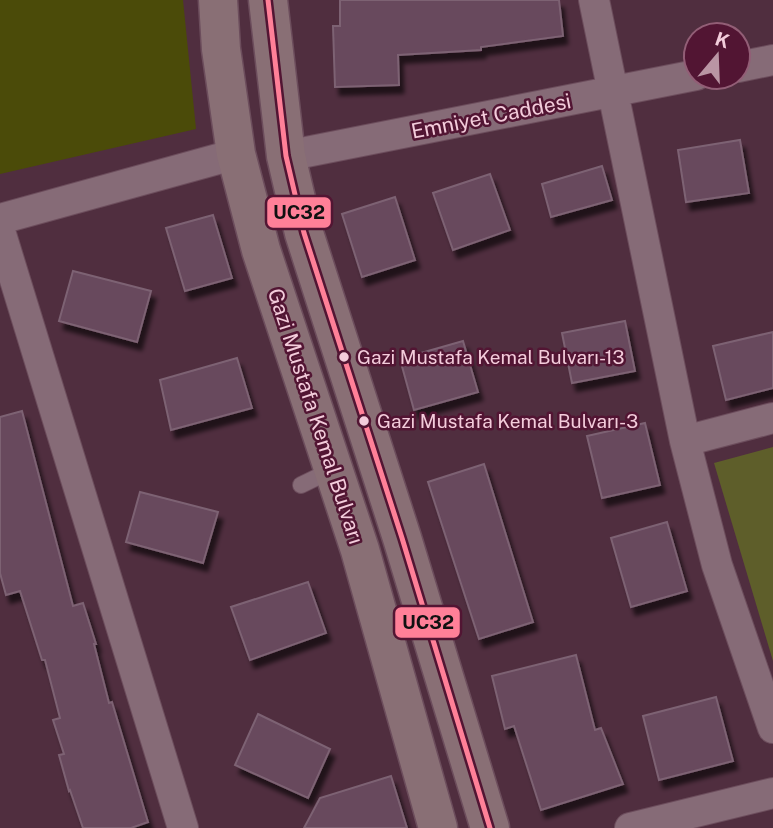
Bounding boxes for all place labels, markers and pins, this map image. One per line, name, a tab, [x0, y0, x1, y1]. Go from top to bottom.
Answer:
place label: Gazi Mustafa Kemal Bulvarı-13	[357, 346, 624, 368]
marker: Gazi Mustafa Kemal Bulvarı-13	[337, 350, 351, 364]
place label: Gazi Mustafa Kemal Bulvarı-3	[377, 410, 638, 432]
marker: Gazi Mustafa Kemal Bulvarı-3	[357, 414, 371, 428]

